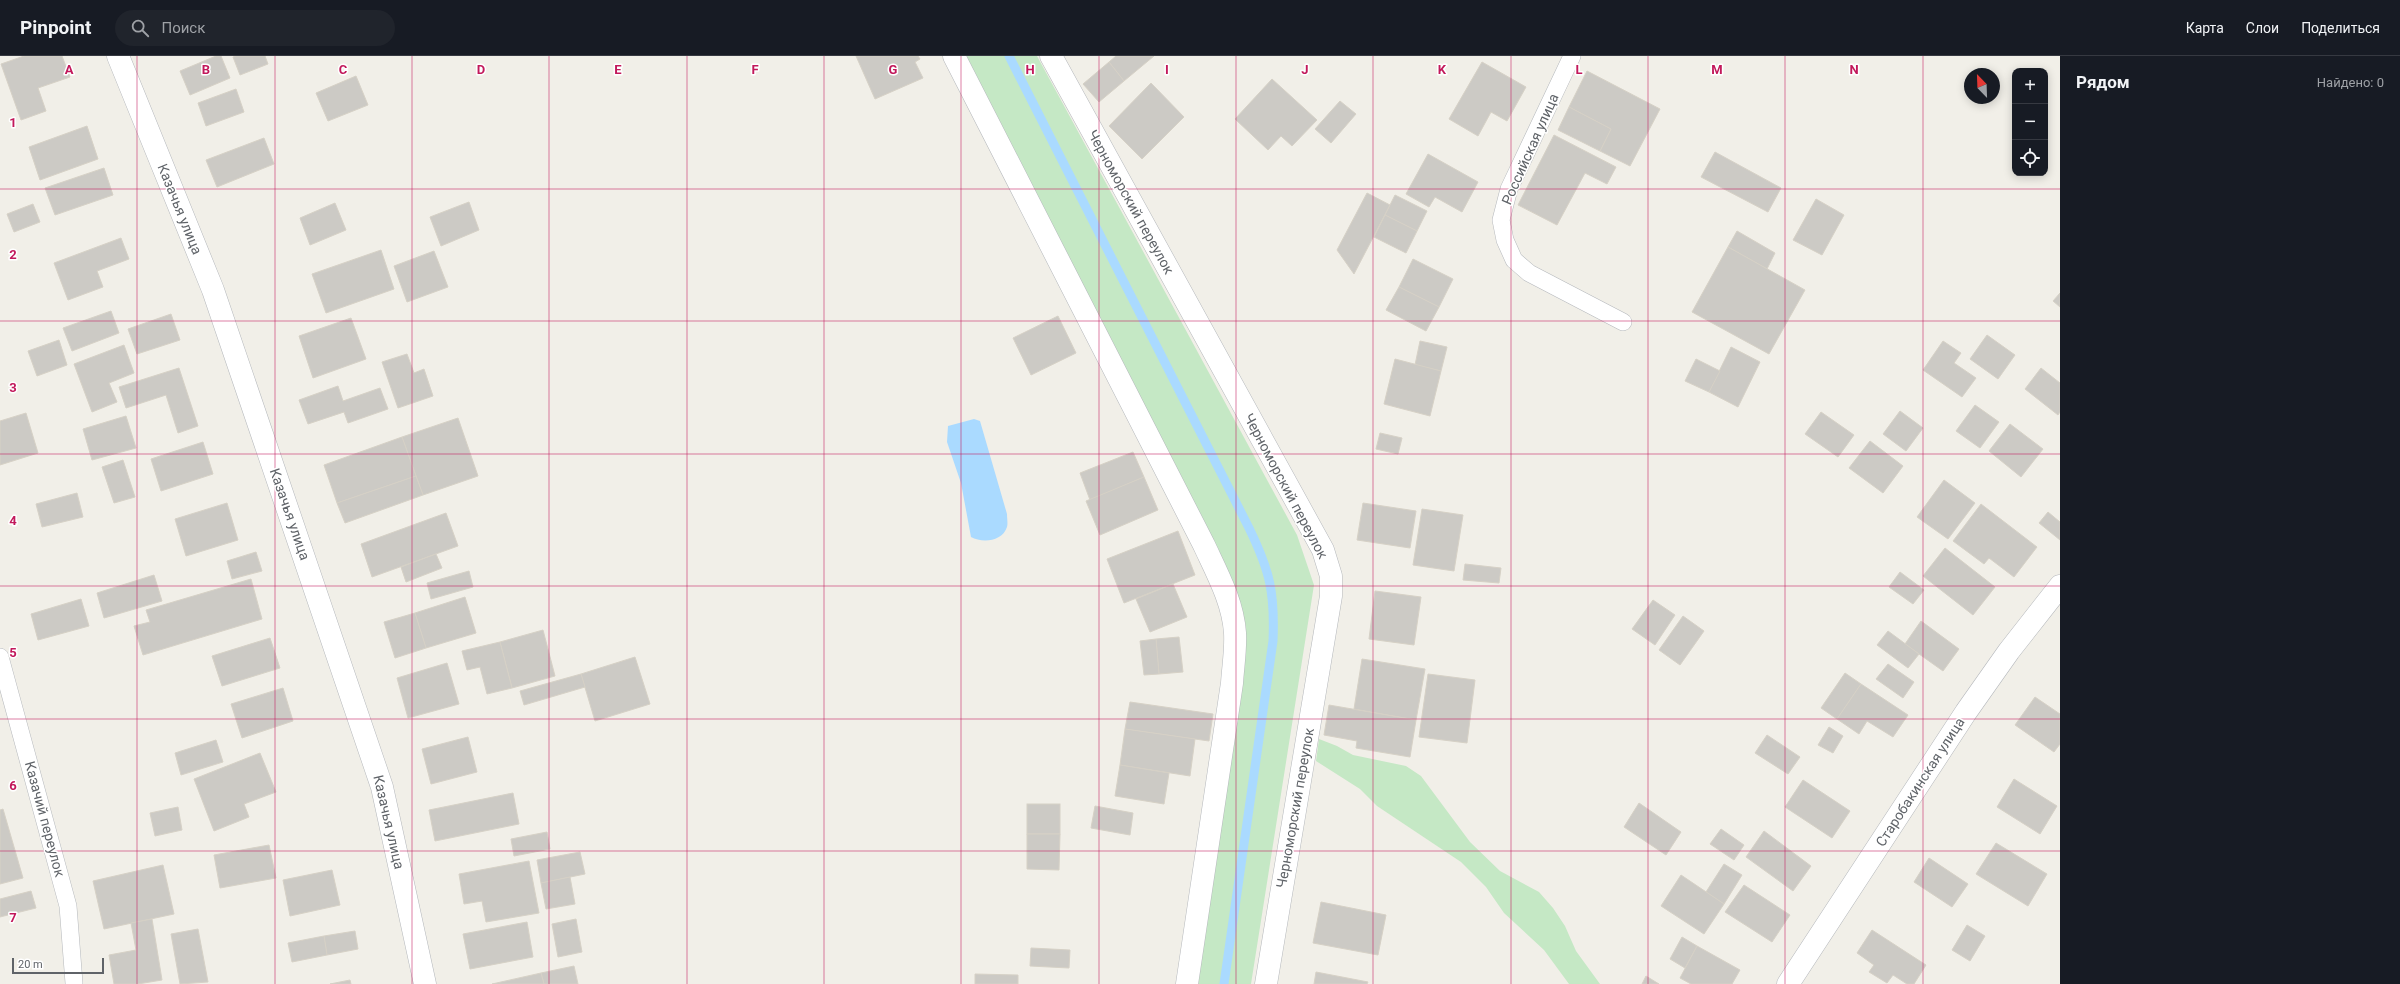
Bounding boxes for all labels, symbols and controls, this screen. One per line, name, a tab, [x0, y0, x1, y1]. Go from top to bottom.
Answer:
search box	[115, 10, 395, 46]
text: Pinpoint	[20, 16, 91, 39]
icon: search	[129, 17, 151, 39]
text: Поиск	[161, 19, 205, 37]
text: Карта	[2186, 20, 2224, 36]
text: Слои	[2246, 20, 2279, 36]
text: Поделиться	[2301, 20, 2380, 36]
text: A	[65, 62, 74, 77]
text: B	[202, 62, 210, 77]
text: C	[339, 62, 348, 77]
text: D	[477, 62, 485, 77]
text: E	[614, 62, 622, 77]
text: F	[751, 62, 759, 77]
text: G	[889, 62, 898, 77]
text: H	[1025, 62, 1035, 77]
text: I	[1165, 62, 1169, 77]
text: J	[1301, 62, 1309, 77]
text: K	[1438, 62, 1447, 77]
text: L	[1575, 62, 1583, 77]
text: M	[1711, 62, 1723, 77]
text: N	[1849, 62, 1859, 77]
north arrow	[1964, 68, 2000, 104]
map controls	[2012, 68, 2048, 176]
button: +	[2012, 68, 2048, 104]
text: Рядом	[2076, 72, 2130, 92]
text: Найдено: 0	[2317, 75, 2384, 90]
street label: Российская улица	[1498, 91, 1562, 207]
button: −	[2012, 104, 2048, 140]
text: 1	[9, 115, 17, 130]
street label: Черноморский переулок	[1085, 127, 1178, 277]
button: locate	[2012, 140, 2048, 176]
street label: Казачья улица	[155, 161, 205, 257]
text: 2	[9, 247, 17, 262]
text: 3	[9, 380, 17, 395]
street label: Черноморский переулок	[1241, 411, 1331, 562]
street label: Казачья улица	[267, 466, 313, 562]
text: 4	[9, 513, 17, 528]
text: 5	[9, 645, 17, 660]
street label: Старобакинская улица	[1872, 715, 1968, 849]
street label: Черноморский переулок	[1273, 726, 1317, 889]
street label: Казачий переулок	[22, 759, 68, 879]
street label: Казачья улица	[370, 773, 408, 871]
text: 6	[9, 778, 17, 793]
text: 7	[9, 910, 17, 925]
scale bar	[12, 956, 104, 975]
text: 20 m	[18, 958, 43, 971]

